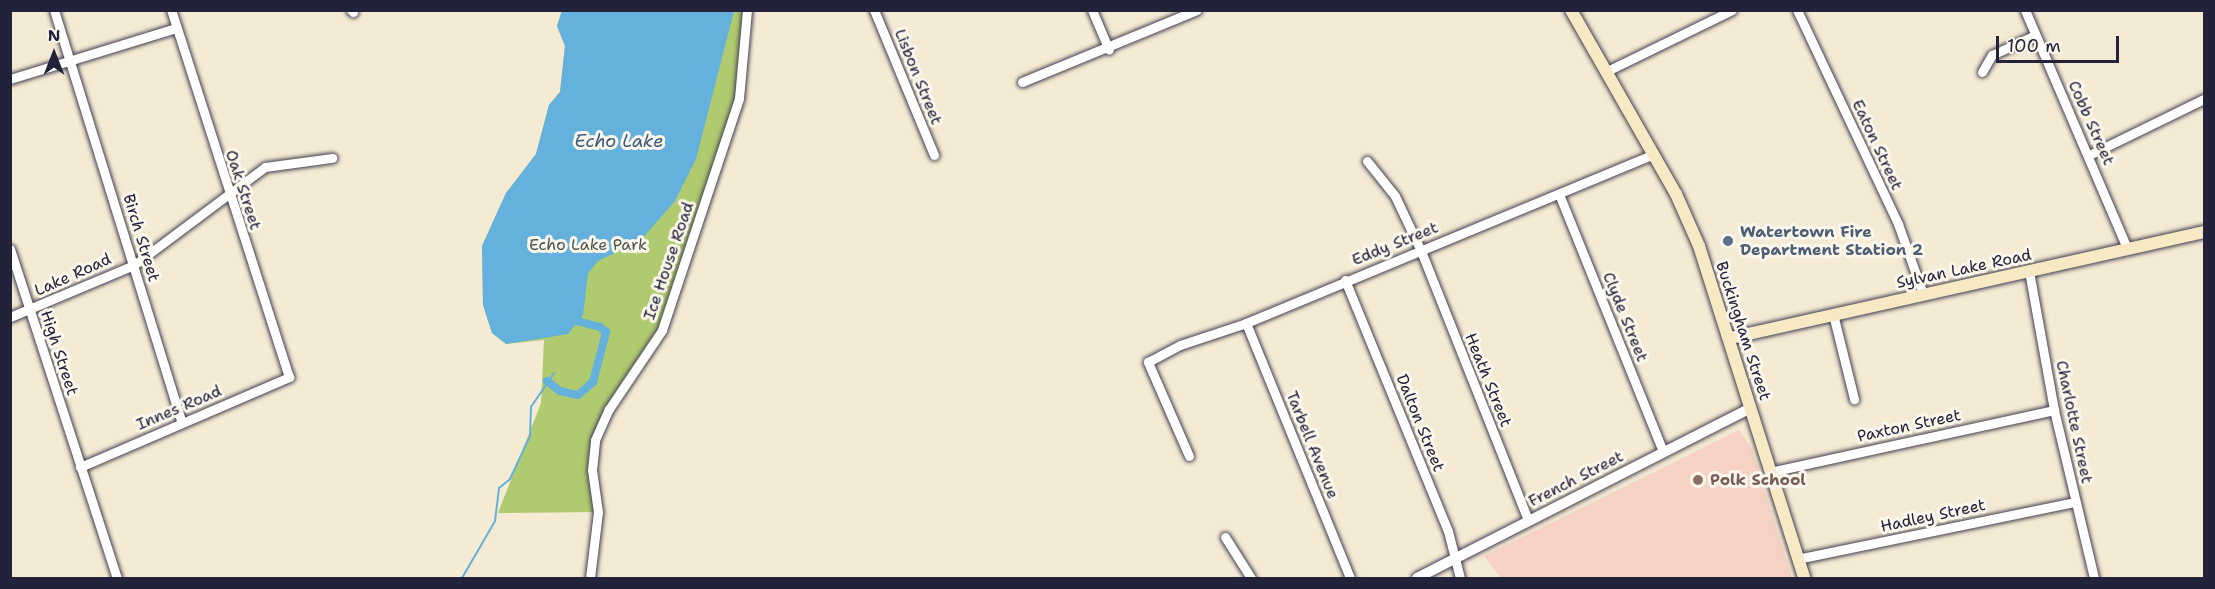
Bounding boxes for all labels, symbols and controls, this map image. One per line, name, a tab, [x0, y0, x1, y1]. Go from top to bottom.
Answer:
north arrow	[24, 24, 84, 84]
scale bar	[1999, 24, 2122, 62]
text: N	[48, 25, 60, 46]
street label: Lisbon Street	[890, 26, 946, 128]
text: 100 m	[2007, 34, 2061, 58]
street label: Cobb Street	[2064, 78, 2118, 168]
street label: Eaton Street	[1848, 97, 1906, 193]
water label: Echo Lake	[575, 130, 663, 152]
street label: Oak Street	[221, 148, 265, 232]
street label: Birch Street	[119, 192, 163, 284]
street label: Ice House Road	[640, 200, 698, 322]
street label: Eddy Street	[1349, 218, 1441, 270]
place label: Watertown Fire Department Station 2	[1740, 222, 1923, 260]
marker: Watertown Fire Department Station 2	[1721, 234, 1735, 248]
park label: Echo Lake Park	[529, 235, 647, 255]
street label: Sylvan Lake Road	[1895, 245, 2033, 293]
street label: Lake Road	[32, 250, 114, 300]
street label: Buckingham Street	[1711, 259, 1775, 403]
street label: Clyde Street	[1598, 269, 1652, 365]
street label: High Street	[36, 308, 82, 398]
street label: Heath Street	[1460, 330, 1516, 430]
street label: Charlotte Street	[2052, 359, 2096, 485]
street label: Dalton Street	[1392, 372, 1448, 474]
street label: Innes Road	[134, 382, 224, 434]
street label: Tarbell Avenue	[1282, 388, 1342, 502]
street label: Paxton Street	[1855, 406, 1963, 446]
street label: French Street	[1525, 447, 1627, 511]
place label: Polk School	[1710, 470, 1806, 490]
marker: Polk School	[1691, 473, 1705, 487]
street label: Hadley Street	[1879, 496, 1987, 536]

